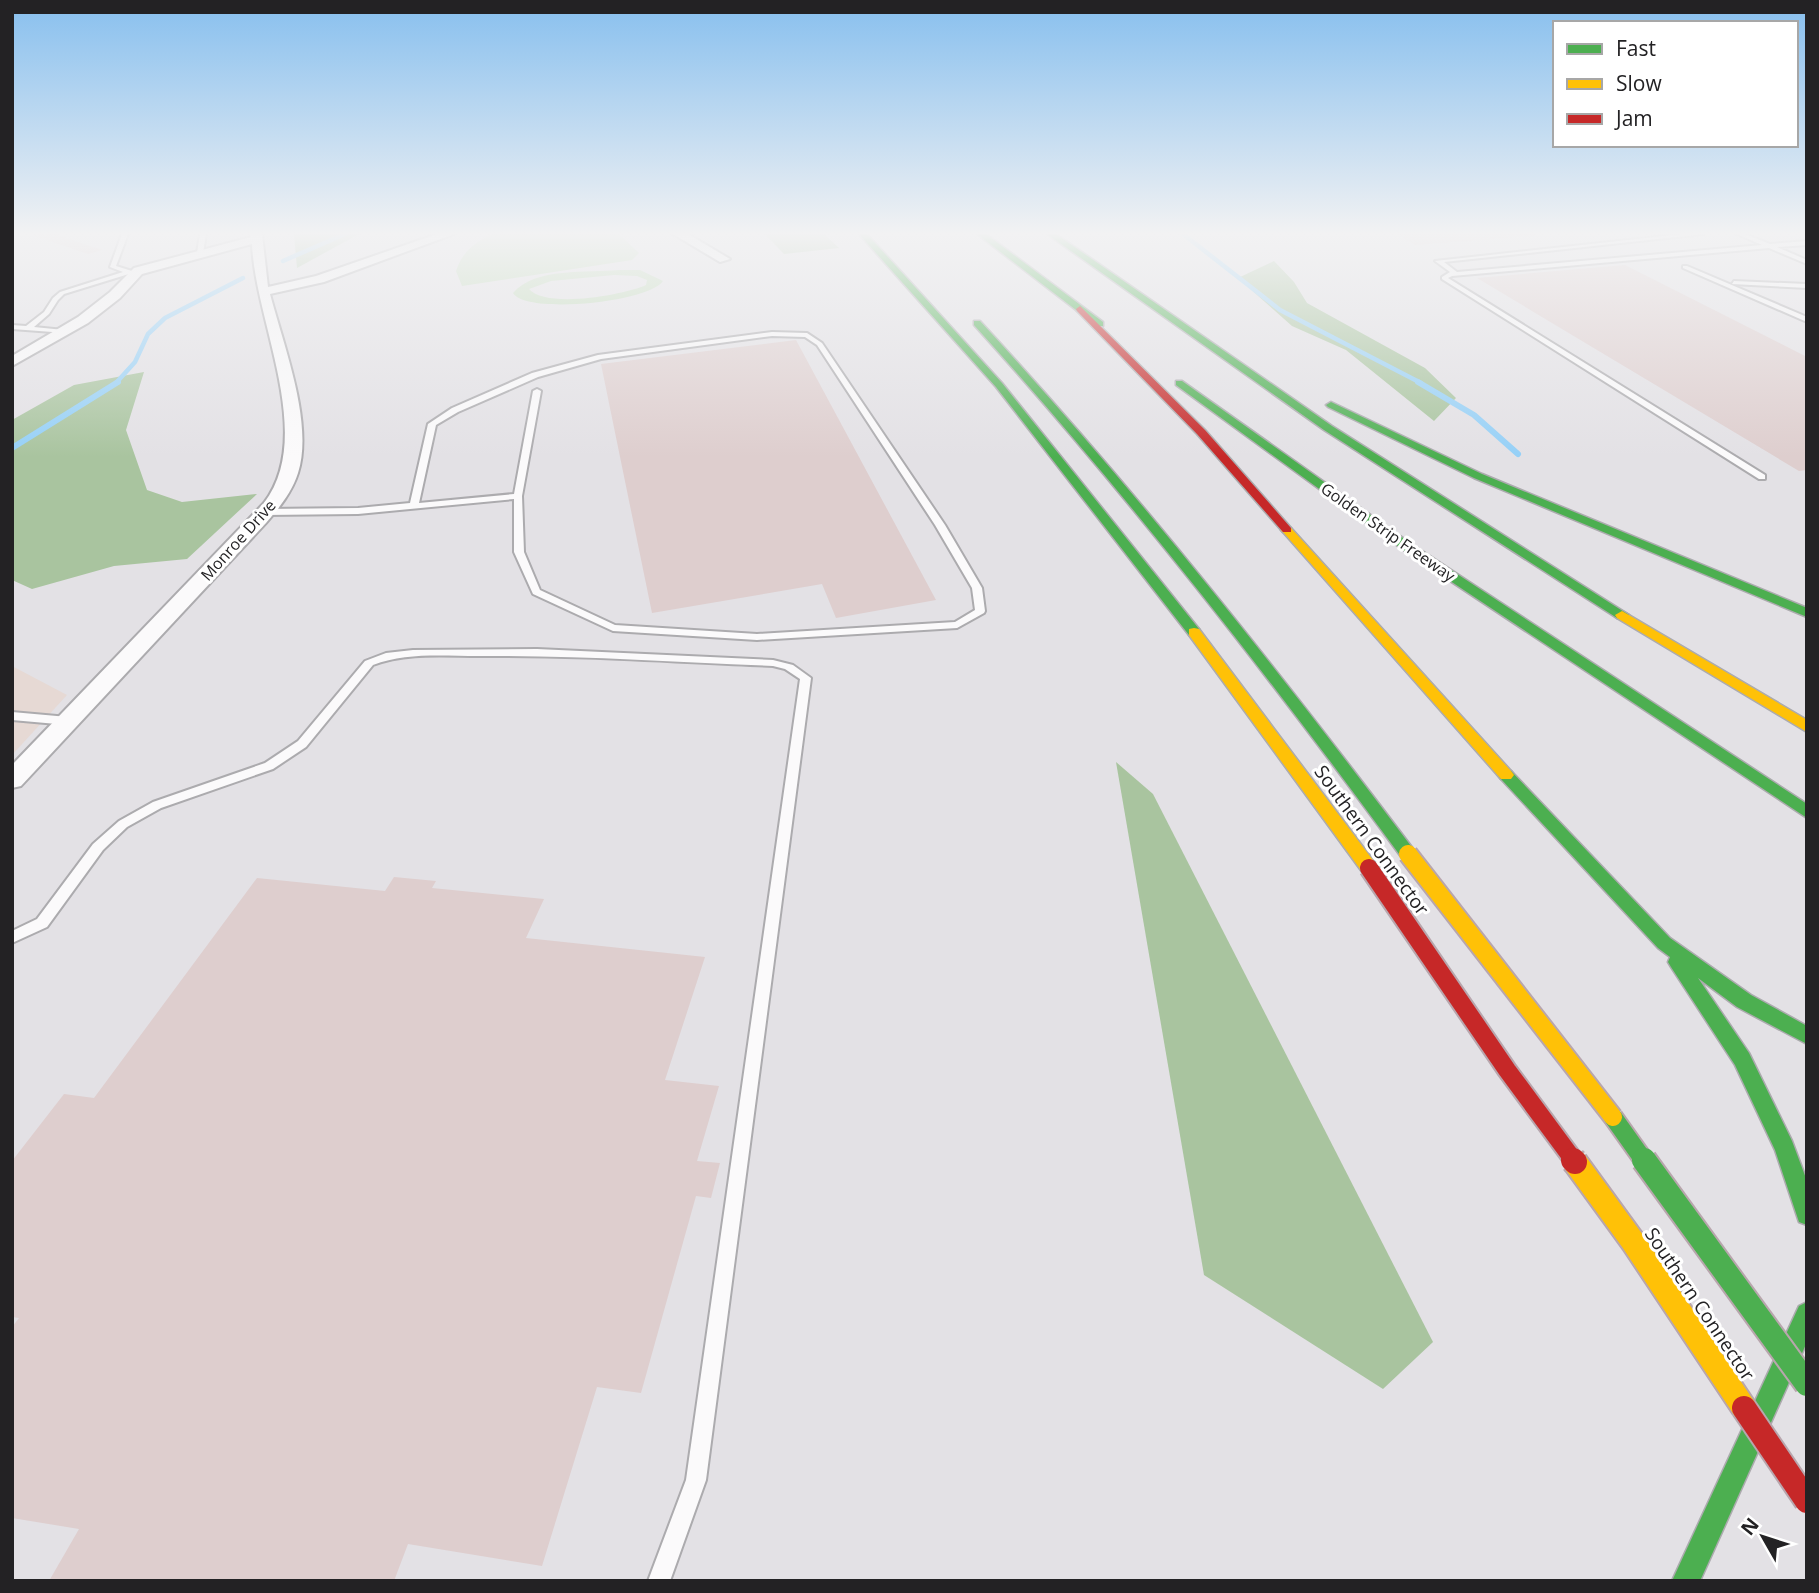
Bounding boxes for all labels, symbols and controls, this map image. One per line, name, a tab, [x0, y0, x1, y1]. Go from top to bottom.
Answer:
legend	[1553, 21, 1798, 147]
text: Fast	[1616, 34, 1656, 62]
text: Slow	[1616, 69, 1662, 97]
text: Jam	[1614, 104, 1653, 132]
street label: Golden Strip Freeway	[1317, 477, 1460, 587]
street label: Monroe Drive	[196, 495, 280, 585]
street label: Southern Connector	[1309, 760, 1435, 920]
street label: Southern Connector	[1639, 1222, 1761, 1386]
north arrow	[1728, 1502, 1798, 1572]
text: N	[1735, 1512, 1765, 1540]

